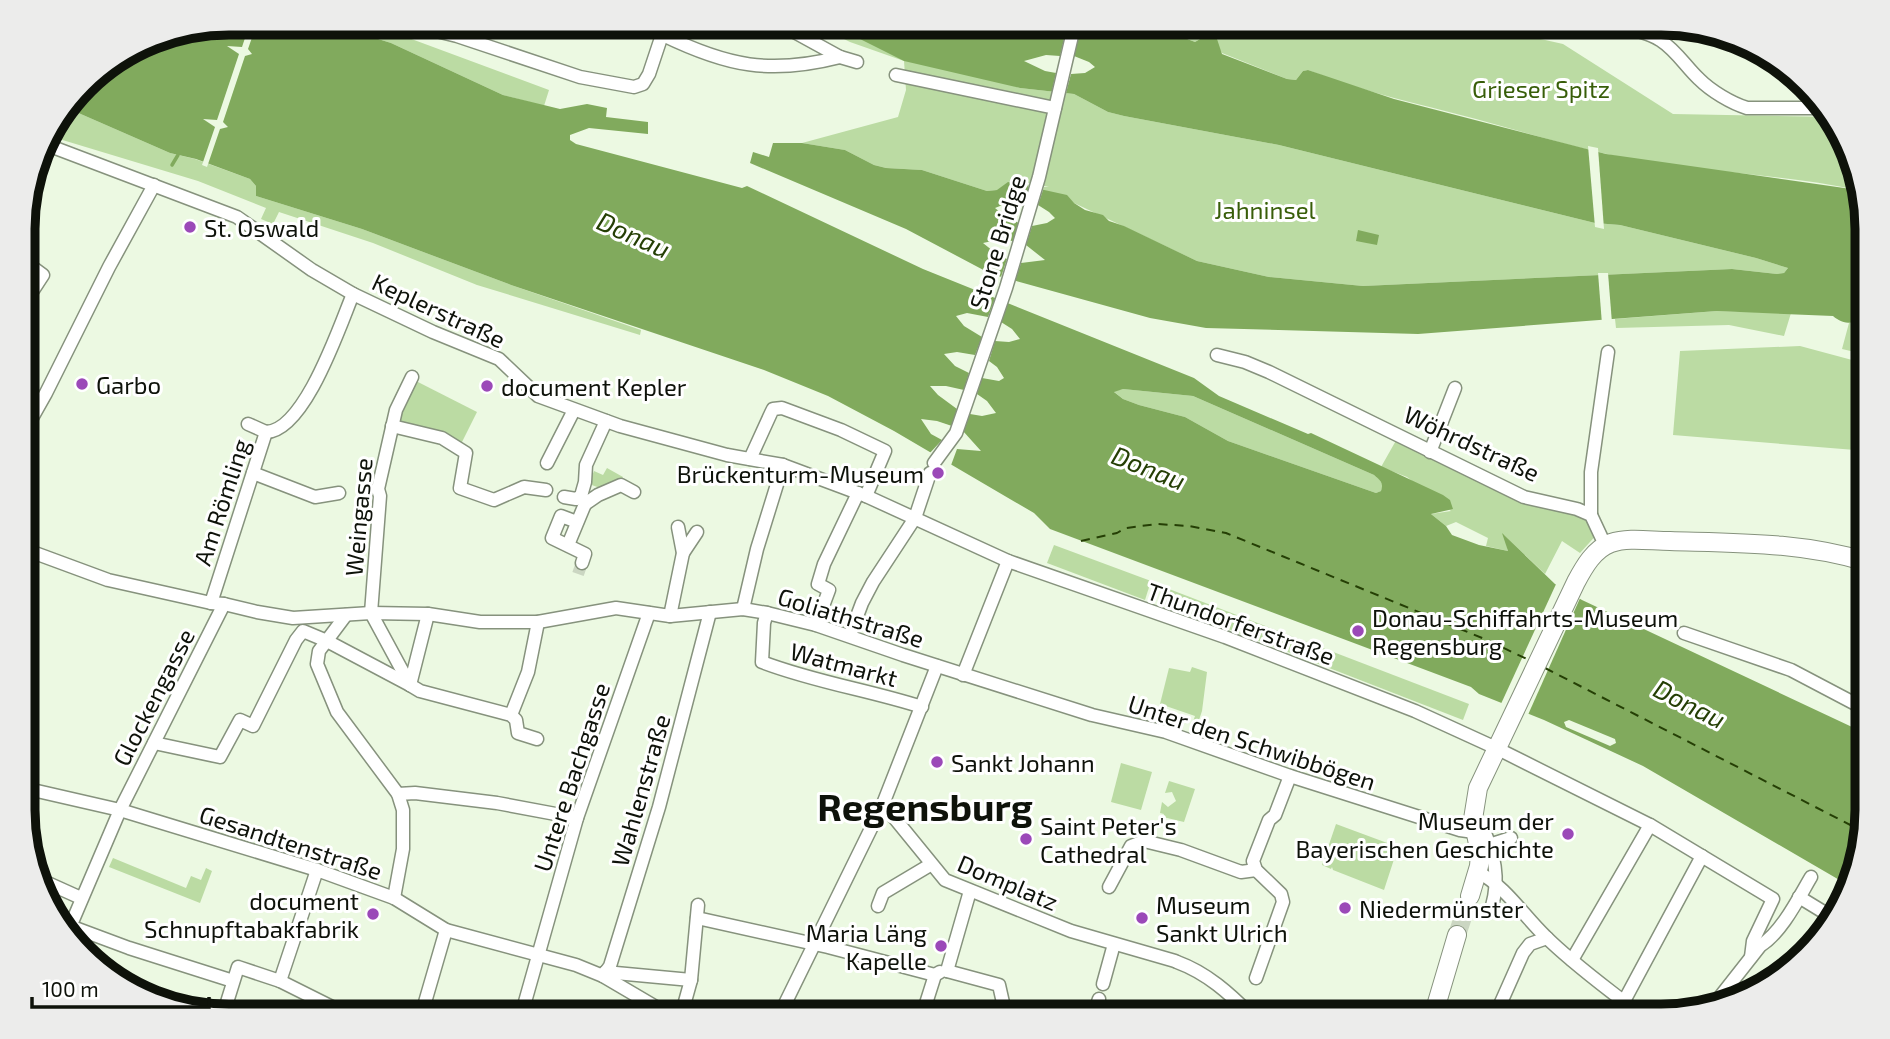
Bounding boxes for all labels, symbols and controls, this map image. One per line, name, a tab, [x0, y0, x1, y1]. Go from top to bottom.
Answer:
park label: Grieser Spitz	[1472, 74, 1610, 103]
street label: Stone Bridge	[963, 171, 1031, 313]
park label: Jahninsel	[1214, 195, 1316, 224]
water label: Donau	[593, 204, 675, 264]
place label: St. Oswald	[204, 213, 319, 242]
marker: St. Oswald	[182, 219, 198, 235]
street label: Keplerstraße	[368, 267, 510, 353]
place label: Garbo	[96, 370, 161, 399]
place label: document Kepler	[501, 372, 687, 401]
marker: Garbo	[74, 376, 90, 392]
marker: document Kepler	[479, 378, 495, 394]
street label: Wöhrdstraße	[1400, 399, 1544, 487]
street label: Am Römling	[187, 435, 255, 569]
water label: Donau	[1108, 438, 1190, 496]
street label: Weingasse	[338, 457, 378, 577]
place label: Brückenturm-Museum	[677, 459, 924, 488]
marker: Brückenturm-Museum	[930, 465, 946, 481]
street label: Thundorferstraße	[1143, 576, 1339, 670]
street label: Goliathstraße	[774, 581, 928, 653]
place label: Donau-Schiffahrts-Museum Regensburg	[1372, 603, 1678, 660]
marker: Donau-Schiffahrts-Museum Regensburg	[1350, 623, 1366, 639]
street label: Glockengasse	[106, 624, 200, 770]
street label: Watmarkt	[787, 636, 901, 692]
water label: Donau	[1649, 672, 1731, 734]
street label: Untere Bachgasse	[527, 679, 615, 875]
street label: Unter den Schwibbögen	[1125, 688, 1379, 796]
street label: Wahlenstraße	[604, 711, 676, 869]
place label: Sankt Johann	[951, 748, 1095, 777]
marker: Sankt Johann	[929, 754, 945, 770]
district label: Regensburg	[817, 783, 1033, 829]
street label: Gesandtenstraße	[196, 799, 386, 885]
place label: Museum der Bayerischen Geschichte	[1295, 806, 1554, 863]
place label: Saint Peter's Cathedral	[1040, 811, 1177, 868]
marker: Museum der Bayerischen Geschichte	[1560, 826, 1576, 842]
marker: Saint Peter's Cathedral	[1018, 831, 1034, 847]
street label: Domplatz	[953, 848, 1063, 916]
place label: document Schnupftabakfabrik	[144, 886, 359, 943]
place label: Museum Sankt Ulrich	[1156, 890, 1288, 947]
place label: Niedermünster	[1359, 894, 1524, 923]
marker: Niedermünster	[1337, 900, 1353, 916]
marker: document Schnupftabakfabrik	[365, 906, 381, 922]
marker: Museum Sankt Ulrich	[1134, 910, 1150, 926]
place label: Maria Läng Kapelle	[806, 918, 927, 975]
marker: Maria Läng Kapelle	[933, 938, 949, 954]
scale bar	[32, 965, 208, 1009]
text: 100 m	[42, 976, 99, 1001]

